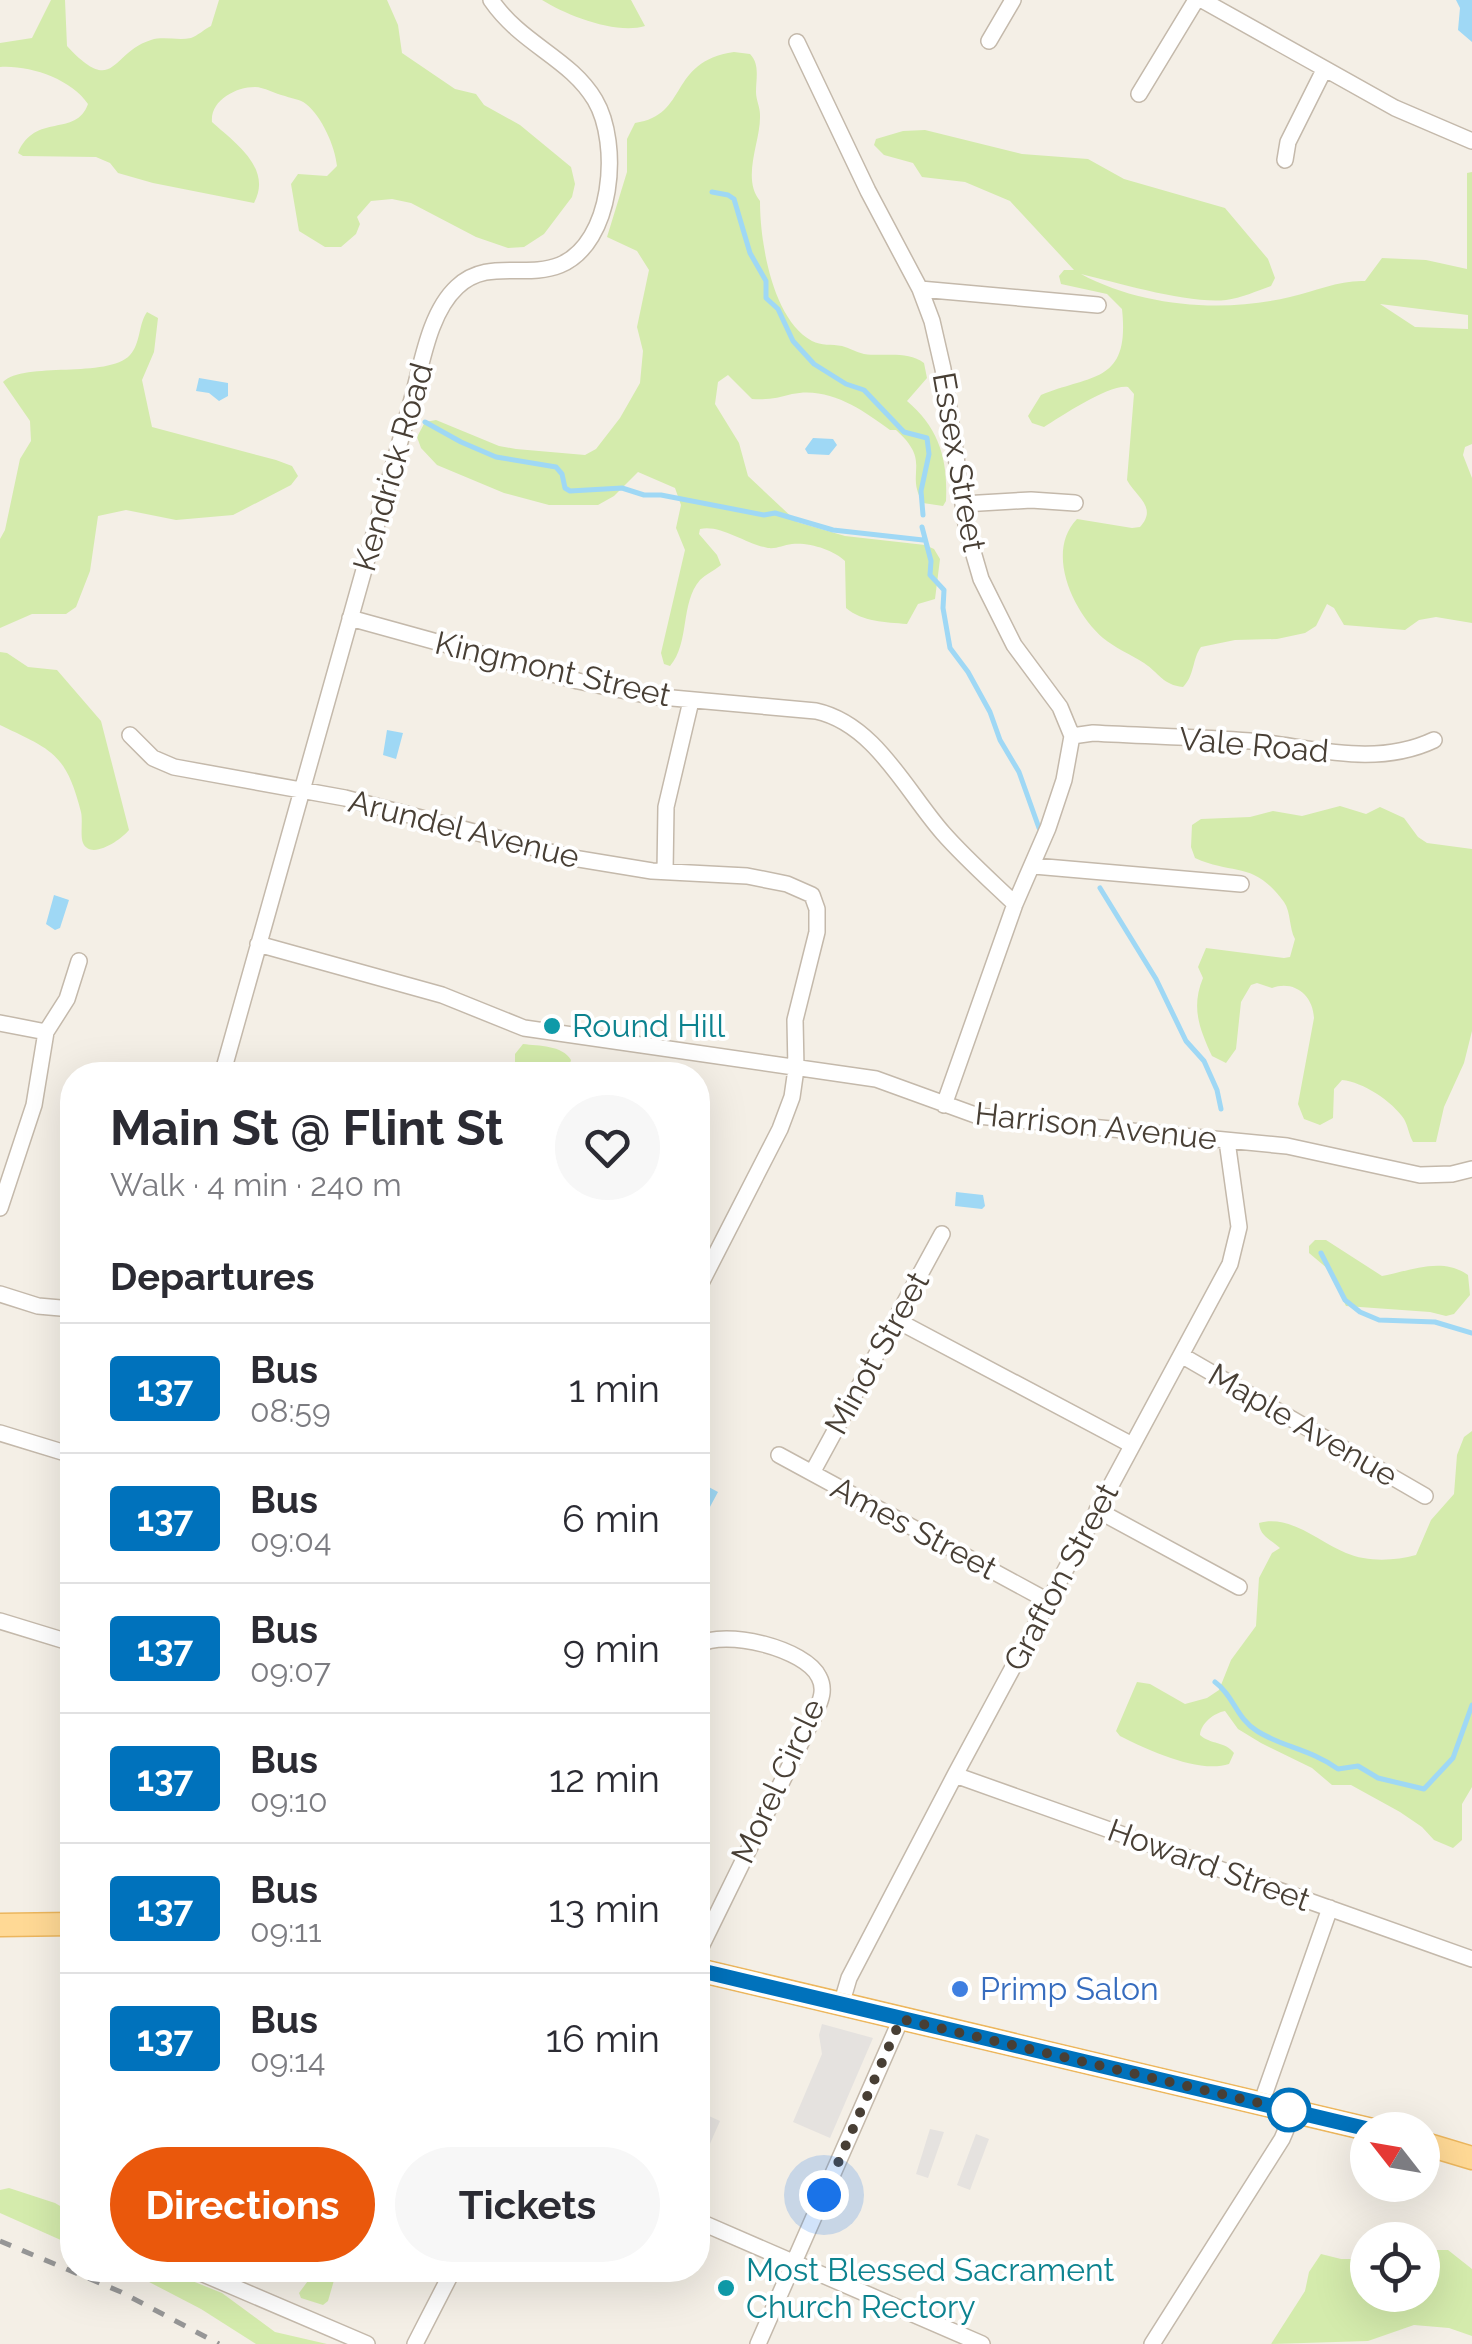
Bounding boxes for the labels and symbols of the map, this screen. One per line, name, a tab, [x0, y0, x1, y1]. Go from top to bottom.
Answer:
street label: Kendrick Road	[345, 359, 440, 575]
street label: Essex Street	[926, 369, 994, 555]
street label: Kingmont Street	[432, 623, 675, 714]
street label: Vale Road	[1178, 720, 1330, 769]
street label: Arundel Avenue	[345, 782, 583, 875]
place label: Round Hill	[572, 1007, 725, 1044]
marker: Round Hill	[541, 1015, 563, 1037]
street label: Harrison Avenue	[973, 1094, 1219, 1157]
street label: Minot Street	[817, 1265, 937, 1440]
street label: Maple Avenue	[1202, 1356, 1404, 1494]
street label: Ames Street	[825, 1468, 1004, 1587]
street label: Grafton Street	[996, 1476, 1126, 1677]
street label: Morel Circle	[723, 1693, 832, 1869]
street label: Howard Street	[1103, 1811, 1316, 1918]
place label: Primp Salon	[980, 1970, 1159, 2007]
marker: Primp Salon	[949, 1978, 971, 2000]
unlabelled marker	[1268, 2089, 1310, 2131]
north arrow	[1350, 2112, 1440, 2202]
your location	[799, 2170, 849, 2220]
place label: Most Blessed Sacrament Church Rectory	[746, 2251, 1114, 2325]
marker: Most Blessed Sacrament Church Rectory	[715, 2277, 737, 2299]

